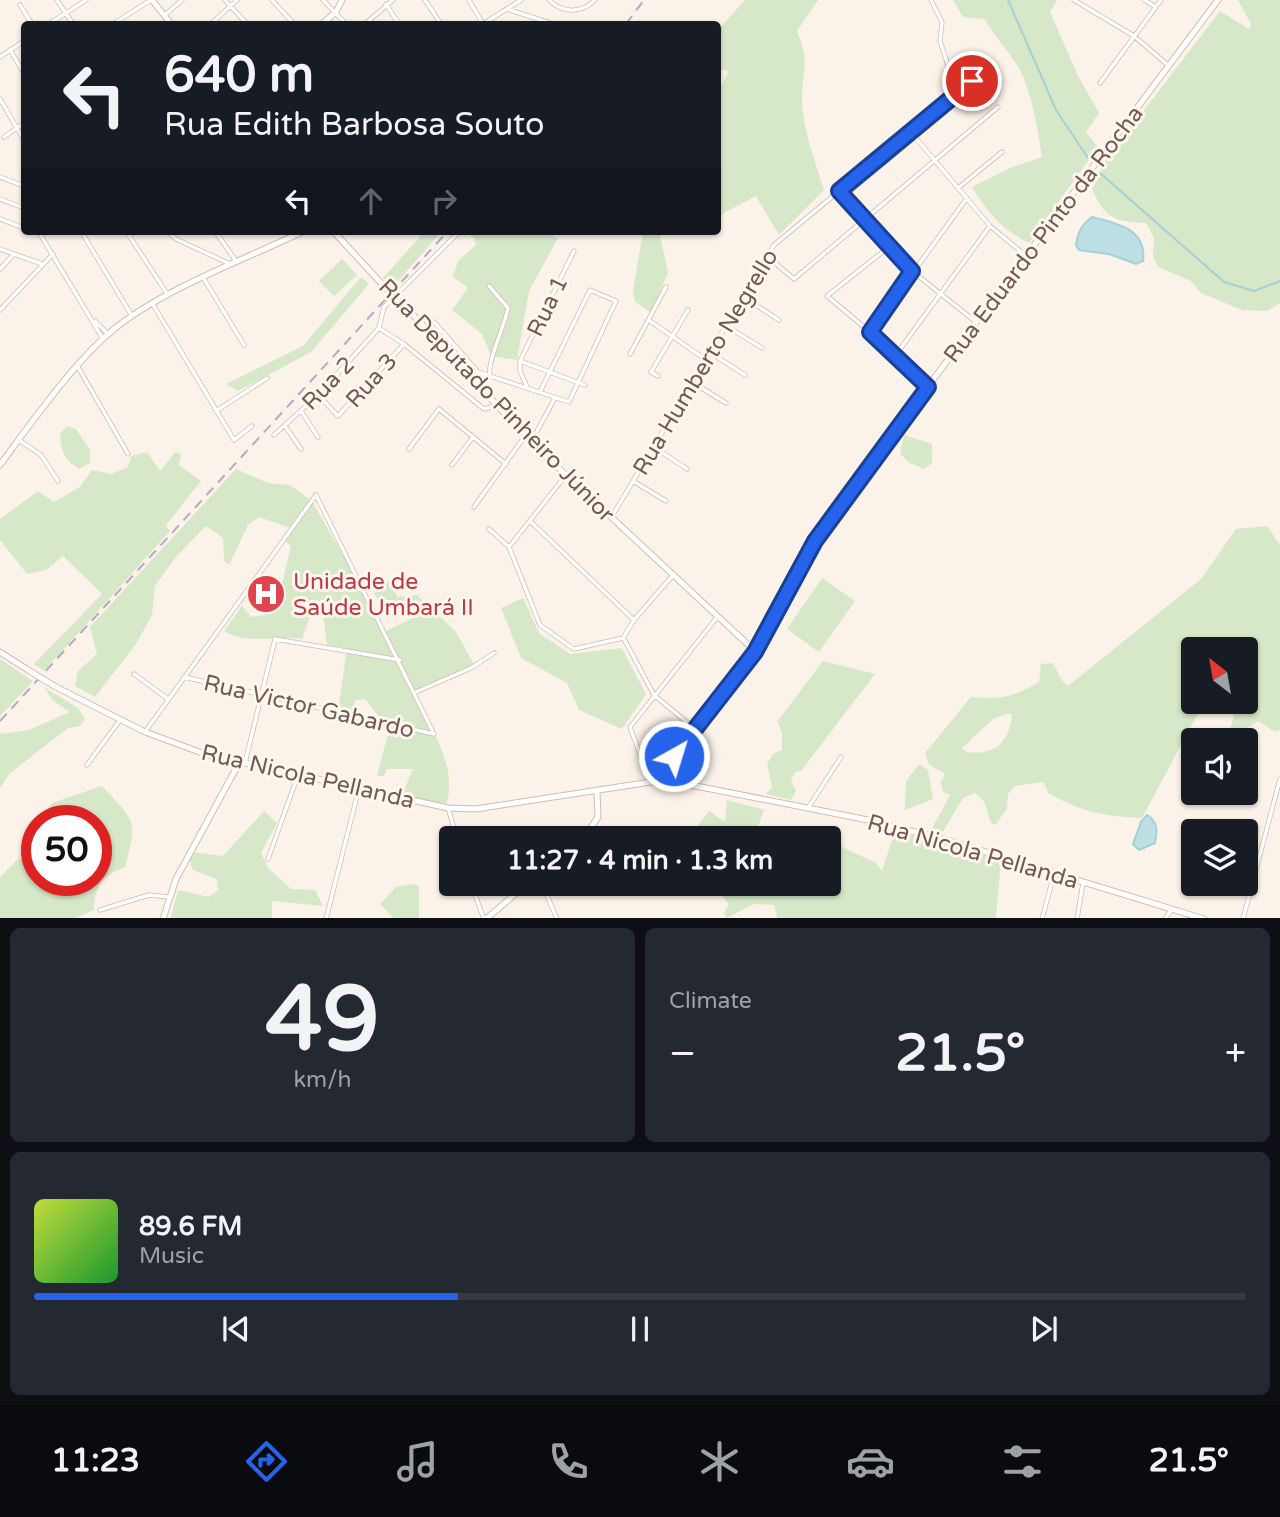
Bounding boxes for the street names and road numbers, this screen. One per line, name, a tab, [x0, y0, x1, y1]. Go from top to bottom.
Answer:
street label: Rua Eduardo Pinto da Rocha	[938, 101, 1150, 369]
street label: Rua Humberto Negrello	[627, 244, 785, 481]
street label: Rua 1	[521, 272, 574, 341]
street label: Rua Deputado Pinheiro Júnior	[373, 273, 620, 528]
street label: Rua 3	[340, 348, 403, 414]
street label: Rua 2	[297, 351, 361, 416]
street label: Rua Victor Gabardo	[201, 669, 417, 745]
street label: Rua Nicola Pellanda	[198, 739, 417, 815]
street label: Rua Nicola Pellanda	[864, 808, 1081, 895]

